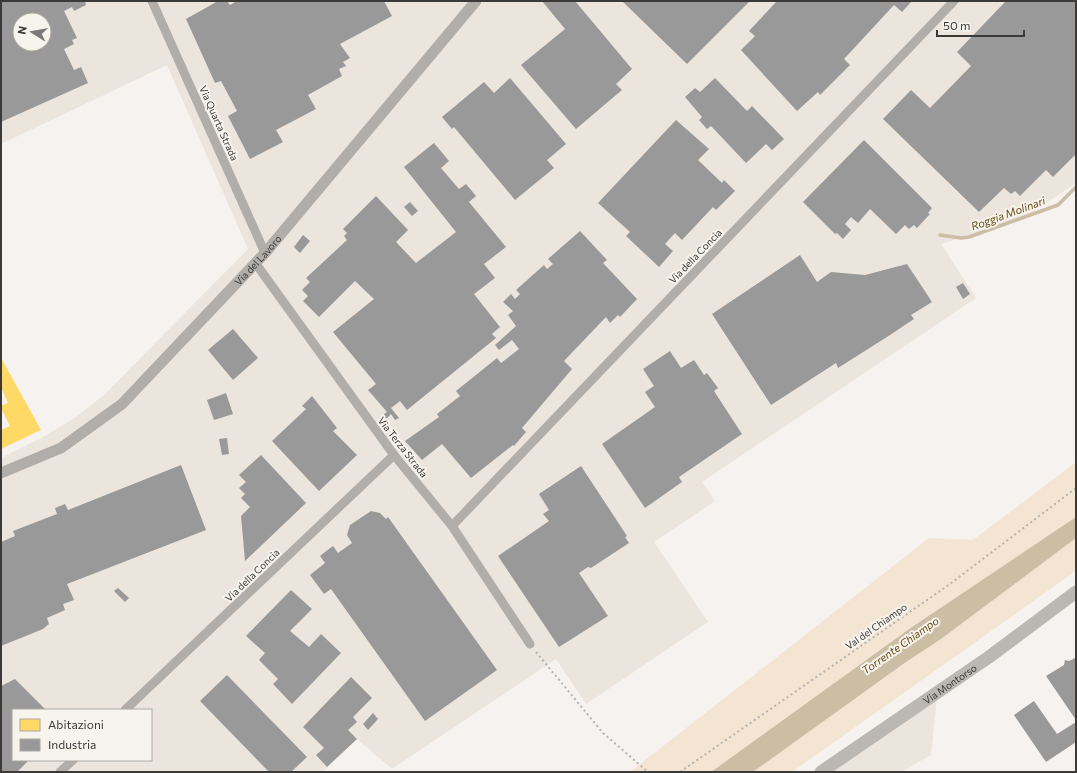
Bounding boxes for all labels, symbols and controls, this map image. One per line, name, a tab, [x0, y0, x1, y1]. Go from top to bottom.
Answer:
north arrow	[12, 12, 52, 52]
scale bar	[937, 12, 1024, 38]
text: 50 m	[943, 18, 971, 32]
text: N	[15, 25, 29, 35]
street label: Via Quarta Strada	[197, 84, 241, 162]
water label: Roggia Molinari	[969, 193, 1048, 232]
street label: Via della Concia	[666, 226, 724, 286]
street label: Via del Lavoro	[232, 233, 284, 288]
street label: Via Terza Strada	[376, 414, 430, 480]
street label: Via della Concia	[222, 546, 282, 604]
street label: Val del Chiampo	[843, 600, 909, 652]
water label: Torrente Chiampo	[859, 613, 941, 676]
street label: Via Montorso	[921, 661, 979, 706]
legend	[12, 709, 152, 761]
text: Abitazioni	[48, 717, 104, 731]
text: Industria	[48, 737, 96, 751]

